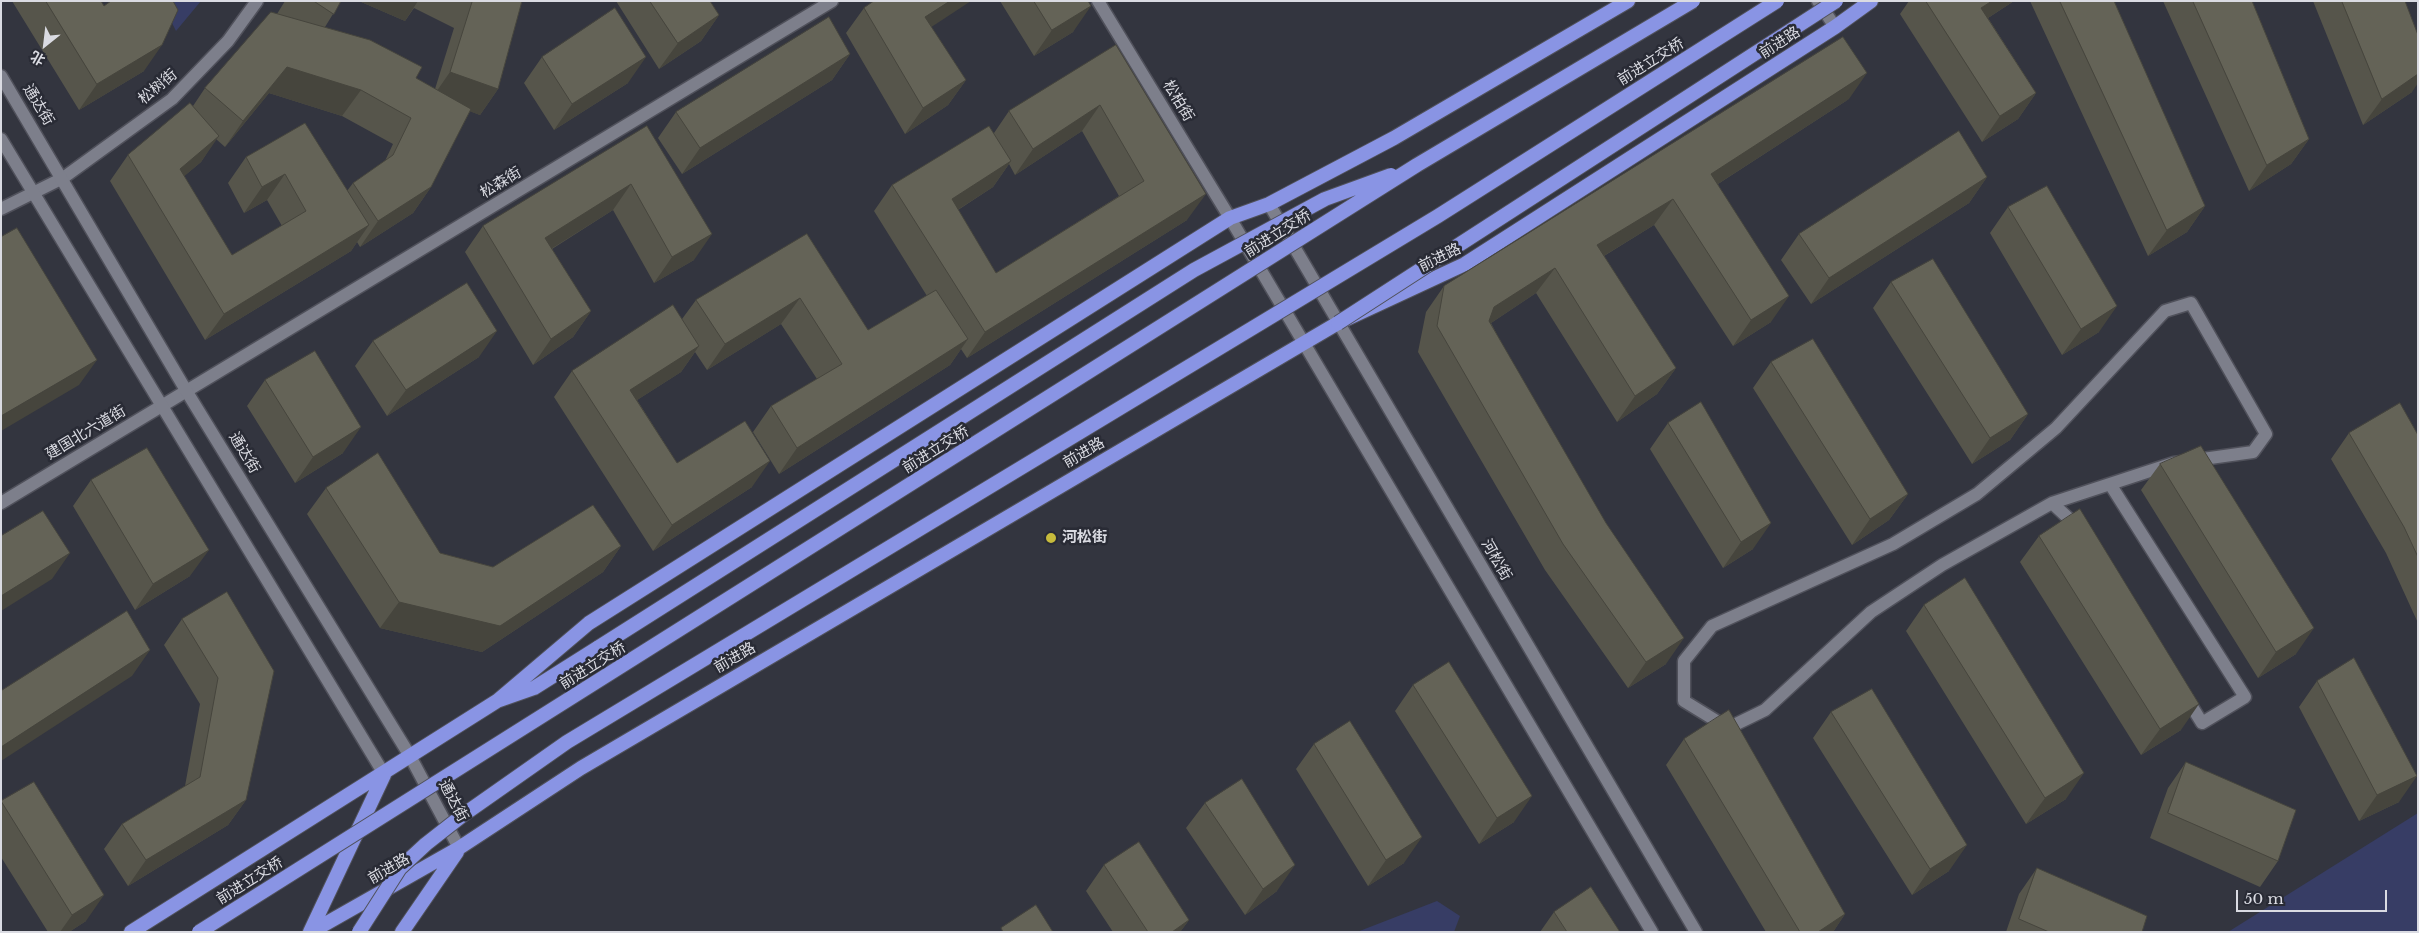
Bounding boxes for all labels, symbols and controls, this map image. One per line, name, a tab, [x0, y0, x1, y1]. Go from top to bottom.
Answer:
north arrow	[20, 20, 70, 70]
street label: 前进路	[1756, 23, 1804, 63]
street label: 前进立交桥	[1614, 34, 1688, 90]
text: 北	[27, 47, 48, 69]
street label: 松树街	[135, 66, 181, 108]
street label: 松柏街	[1159, 77, 1197, 125]
street label: 通达街	[19, 81, 57, 129]
street label: 松森街	[477, 164, 525, 202]
street label: 前进立交桥	[1241, 206, 1315, 262]
street label: 前进路	[1416, 240, 1464, 276]
street label: 建国北六道街	[43, 402, 129, 464]
street label: 前进立交桥	[899, 422, 973, 478]
street label: 通达街	[225, 429, 263, 477]
street label: 前进路	[1060, 434, 1108, 472]
place label: 河松街	[1062, 529, 1107, 547]
marker: 河松街	[1044, 531, 1058, 545]
street label: 河松街	[1477, 536, 1515, 584]
street label: 前进立交桥	[556, 638, 630, 694]
street label: 前进路	[711, 639, 759, 677]
street label: 通达街	[434, 777, 472, 825]
street label: 前进路	[365, 850, 413, 888]
street label: 前进立交桥	[213, 853, 287, 909]
scale bar	[2239, 880, 2390, 912]
text: 50 m	[2244, 889, 2284, 908]

